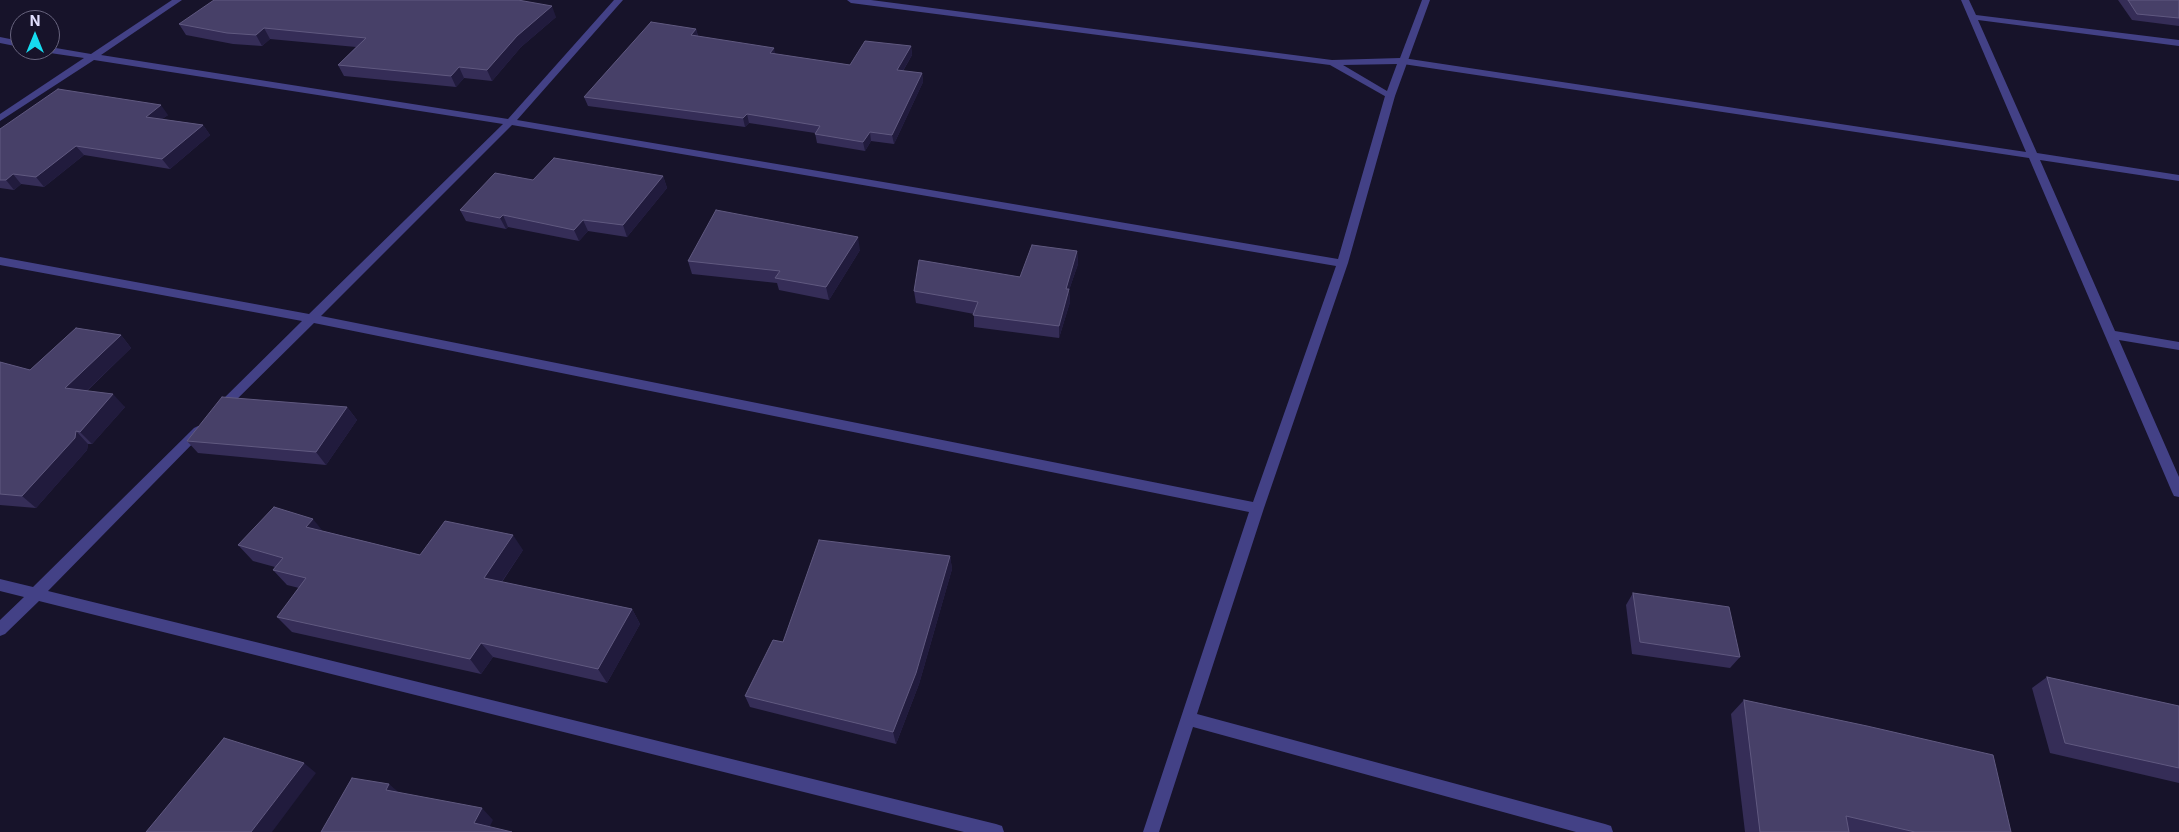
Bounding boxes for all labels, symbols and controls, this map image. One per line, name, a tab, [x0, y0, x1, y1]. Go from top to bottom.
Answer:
north arrow	[10, 10, 60, 60]
text: N	[30, 12, 40, 29]

